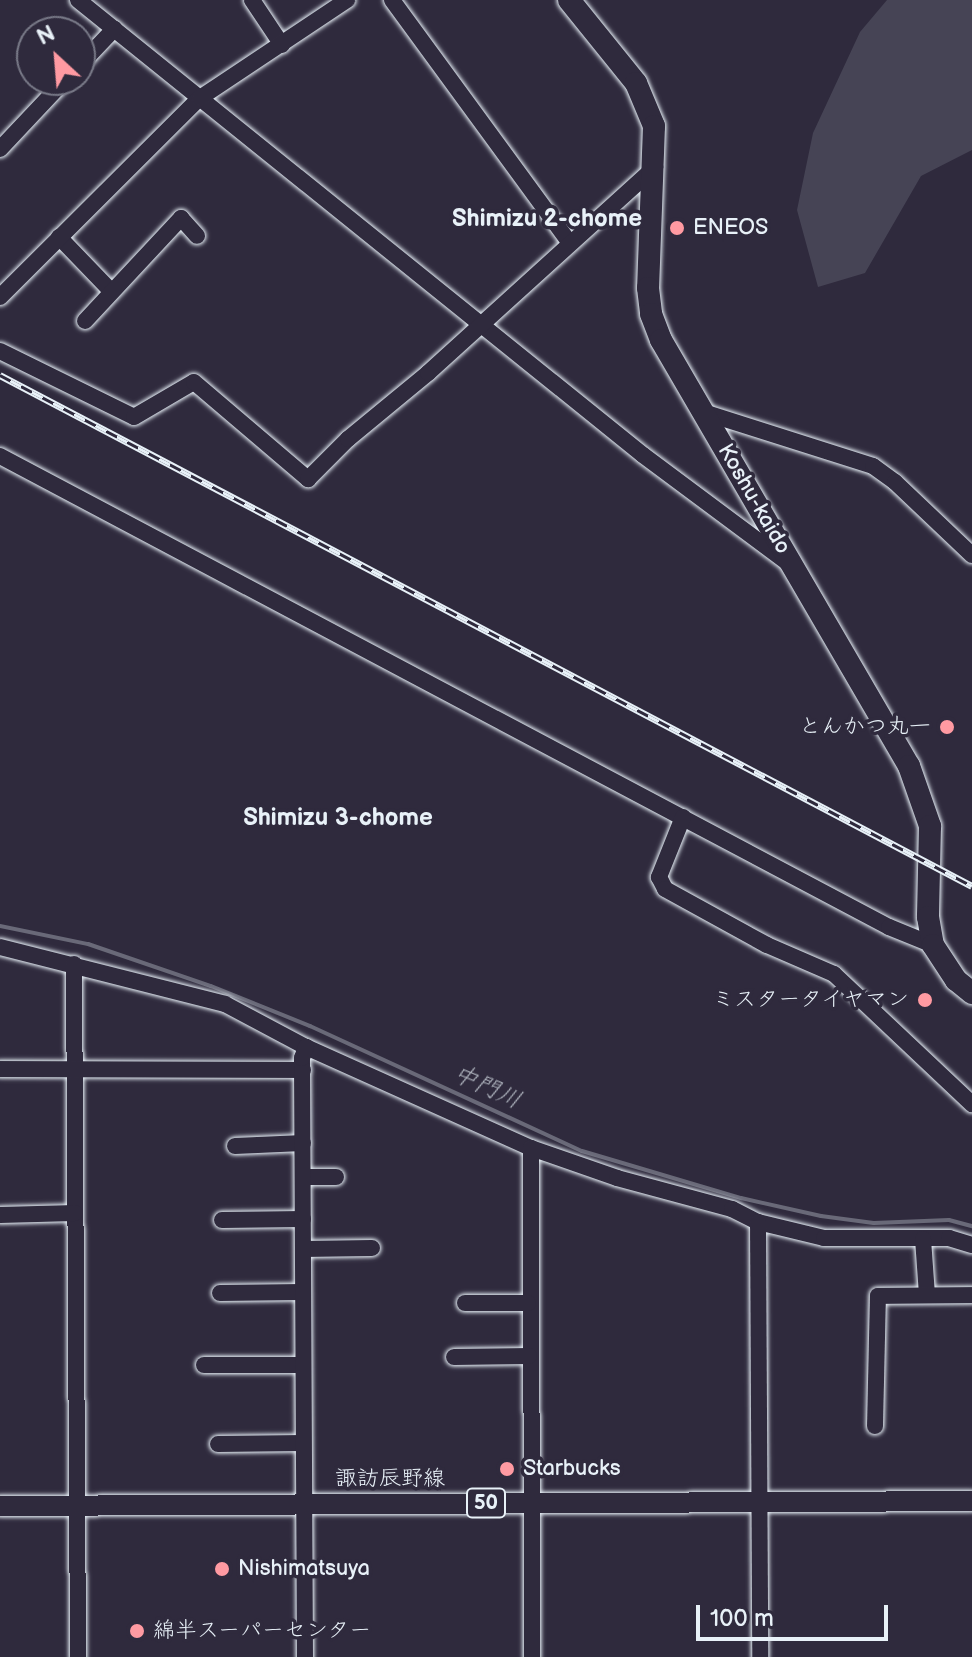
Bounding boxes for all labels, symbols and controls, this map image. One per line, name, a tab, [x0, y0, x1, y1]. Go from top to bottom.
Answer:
north arrow	[16, 16, 96, 96]
text: N	[33, 20, 59, 52]
district label: Shimizu 2-chome	[452, 205, 642, 233]
place label: ENEOS	[693, 215, 768, 241]
marker: ENEOS	[668, 219, 686, 237]
street label: Koshu-kaido	[712, 439, 796, 559]
place label: とんかつ丸一	[799, 714, 931, 740]
marker: とんかつ丸一	[938, 718, 956, 736]
district label: Shimizu 3-chome	[243, 804, 433, 832]
place label: ミスタータイヤマン	[711, 987, 909, 1013]
marker: ミスタータイヤマン	[916, 991, 934, 1009]
water label: 中門川	[448, 1059, 526, 1115]
place label: Starbucks	[523, 1456, 621, 1482]
marker: Starbucks	[498, 1460, 516, 1478]
street label: 諏訪辰野線	[335, 1466, 445, 1492]
road number: 50	[466, 1487, 506, 1519]
place label: Nishimatsuya	[238, 1556, 370, 1582]
marker: Nishimatsuya	[213, 1560, 231, 1578]
scale bar	[700, 1589, 892, 1639]
text: 100 m	[710, 1604, 774, 1633]
place label: 綿半スーパーセンター	[153, 1618, 372, 1644]
marker: 綿半スーパーセンター	[128, 1622, 146, 1640]

